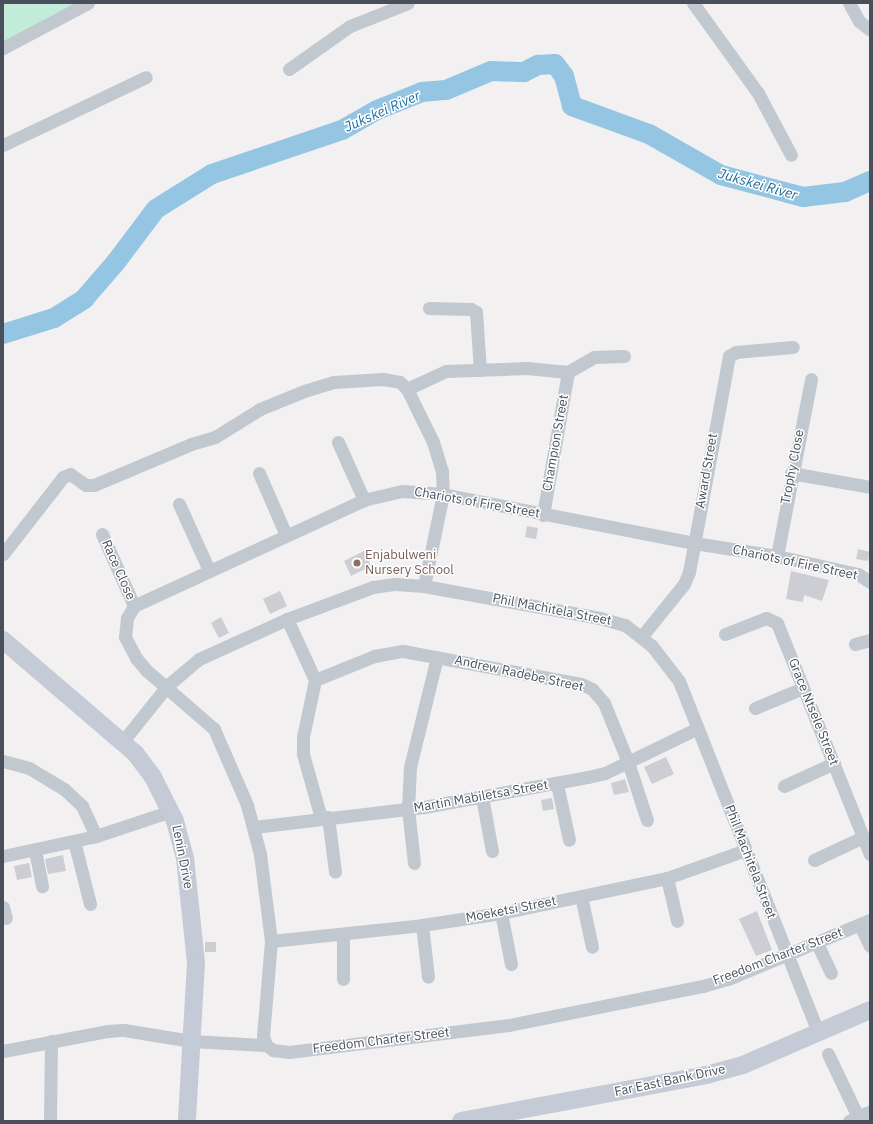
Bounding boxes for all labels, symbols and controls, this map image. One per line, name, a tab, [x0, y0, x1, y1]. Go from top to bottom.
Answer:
water label: Jukskei River	[341, 87, 423, 135]
water label: Jukskei River	[717, 165, 799, 203]
street label: Champion Street	[540, 393, 572, 493]
street label: Trophy Close	[778, 428, 808, 506]
street label: Award Street	[693, 432, 721, 510]
street label: Chariots of Fire Street	[413, 484, 541, 522]
street label: Race Close	[98, 538, 138, 602]
street label: Chariots of Fire Street	[731, 542, 859, 584]
place label: Enjabulweni Nursery School	[365, 548, 454, 579]
marker: Enjabulweni Nursery School	[352, 558, 362, 568]
street label: Phil Machitela Street	[491, 591, 613, 629]
street label: Andrew Radebe Street	[453, 653, 585, 695]
street label: Grace Ntsele Street	[784, 656, 842, 768]
street label: Martin Mabiletsa Street	[413, 778, 549, 816]
street label: Phil Machitela Street	[721, 803, 779, 921]
street label: Lenin Drive	[168, 824, 196, 890]
street label: Moeketsi Street	[465, 894, 557, 926]
street label: Freedom Charter Street	[711, 925, 845, 989]
street label: Freedom Charter Street	[312, 1025, 450, 1057]
street label: Far East Bank Drive	[613, 1062, 727, 1100]

